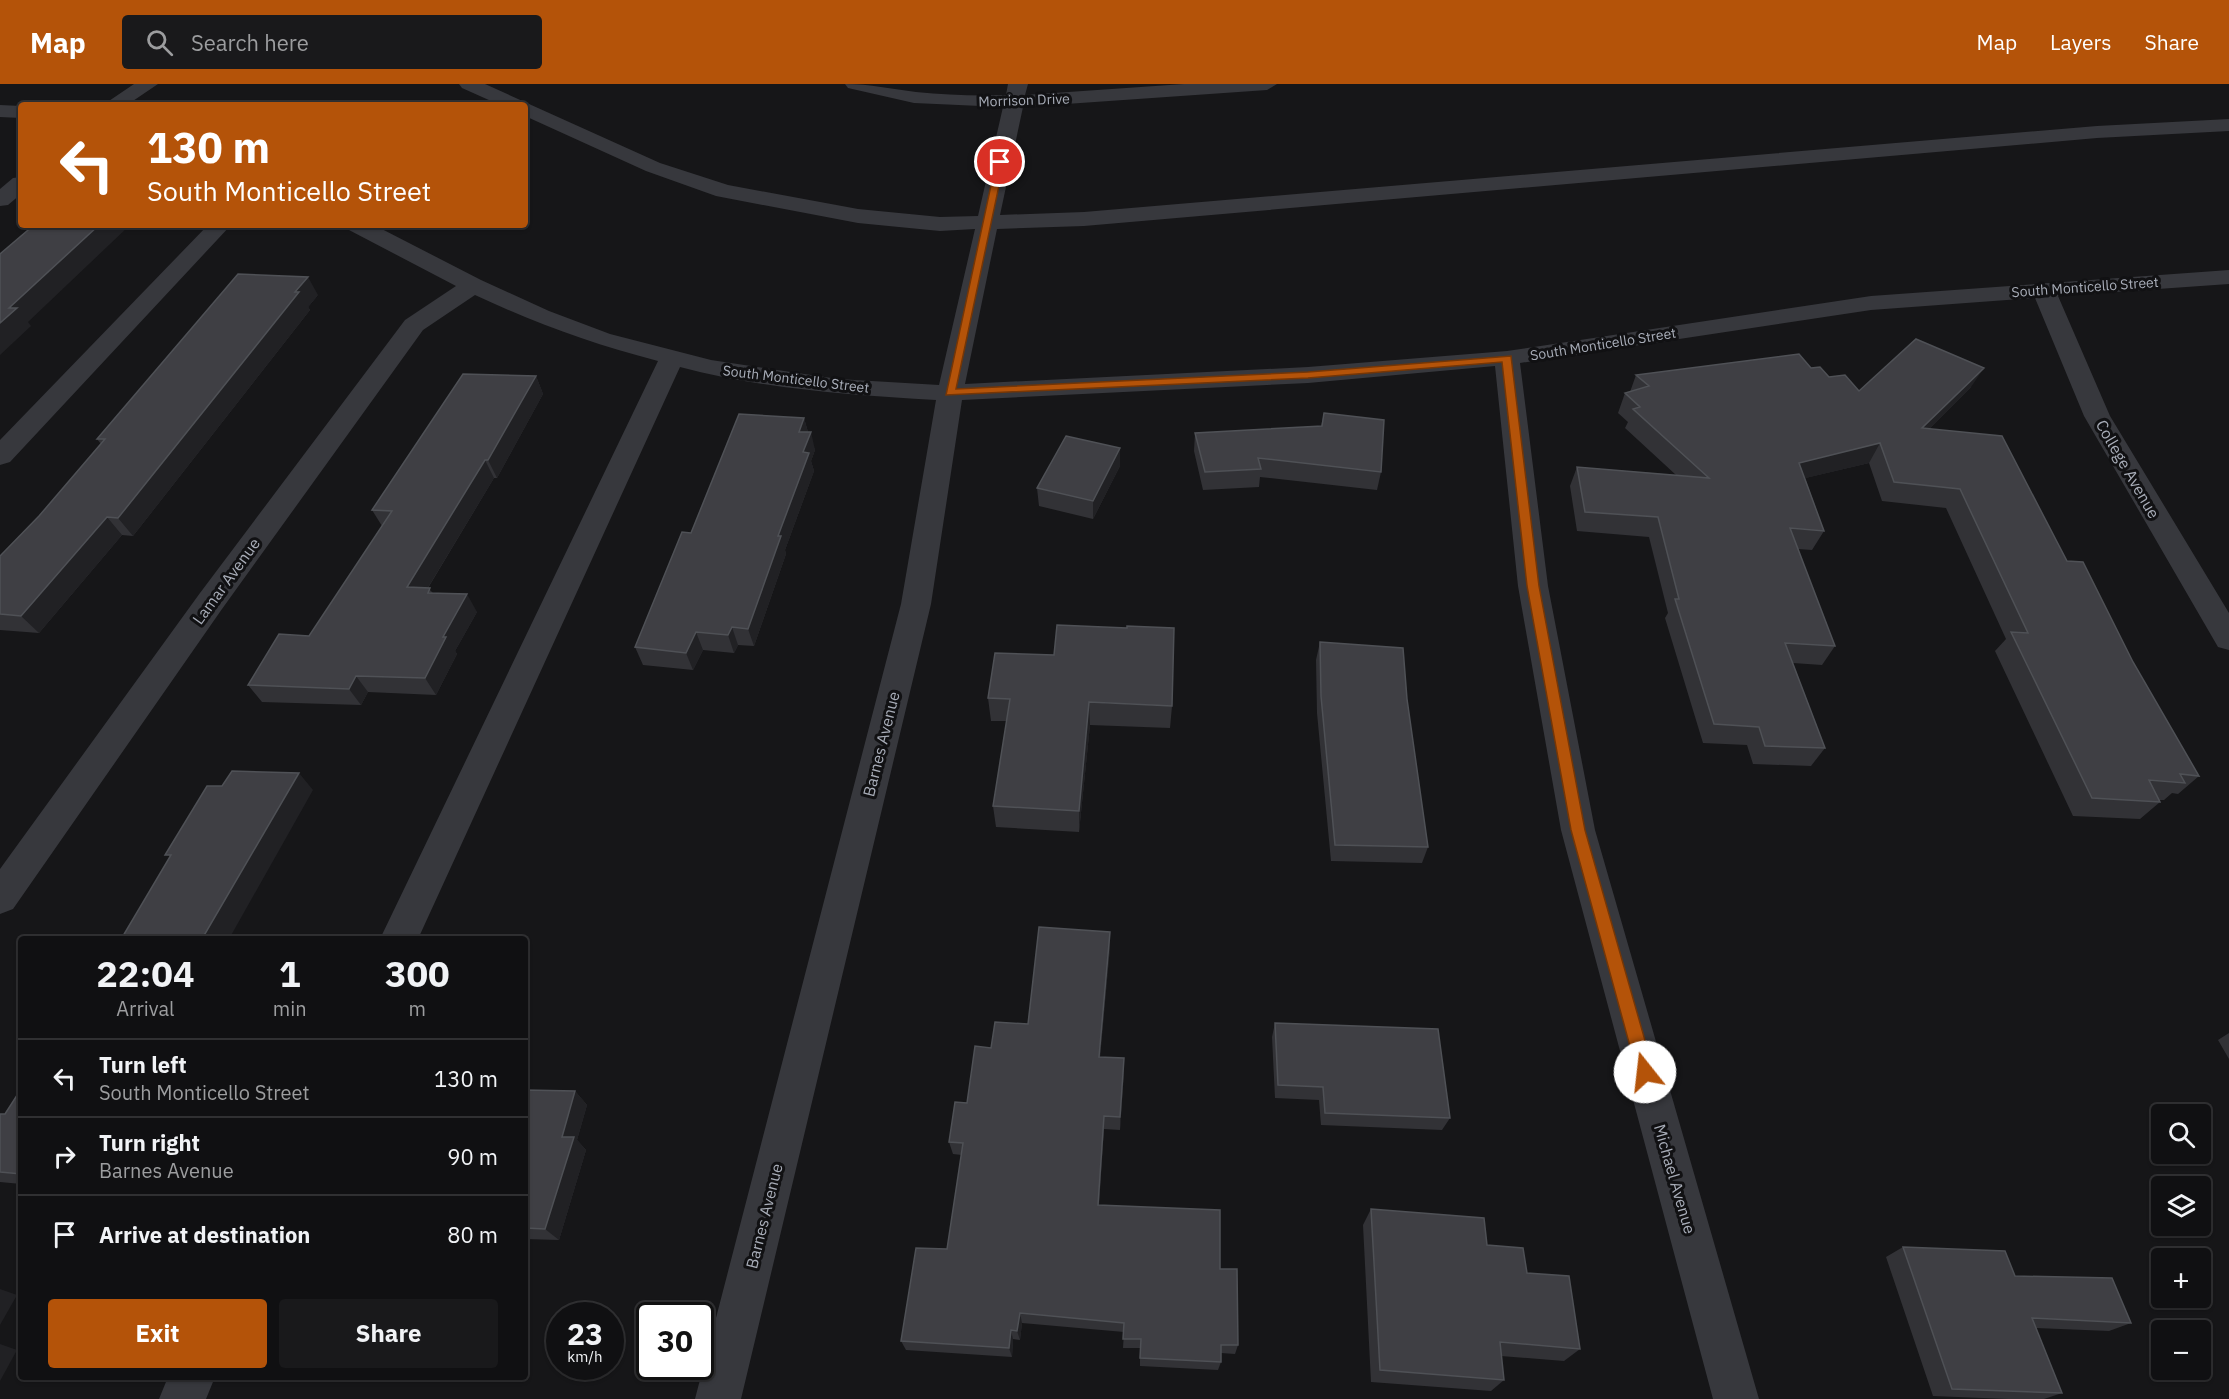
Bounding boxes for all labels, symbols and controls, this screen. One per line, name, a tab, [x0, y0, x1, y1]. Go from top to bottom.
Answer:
search box	[122, 15, 542, 69]
text: Map	[30, 24, 86, 61]
icon: search	[143, 26, 176, 59]
text: Search here	[191, 28, 309, 57]
text: Map	[1977, 28, 2017, 56]
text: Layers	[2050, 28, 2112, 56]
text: Share	[2145, 28, 2199, 56]
street label: Morrison Drive	[978, 89, 1070, 111]
text: 130 m	[147, 120, 270, 175]
icon: left	[48, 126, 126, 204]
pin	[974, 136, 1025, 187]
icon: arrive	[983, 145, 1016, 178]
text: South Monticello Street	[147, 173, 431, 208]
street label: South Monticello Street	[2011, 273, 2159, 301]
street label: South Monticello Street	[1529, 324, 1677, 364]
street label: South Monticello Street	[722, 361, 870, 397]
street label: College Avenue	[2092, 416, 2164, 522]
street label: Lamar Avenue	[188, 534, 264, 628]
street label: Barnes Avenue	[858, 689, 904, 799]
text: 22:04	[96, 950, 195, 997]
text: 1	[279, 950, 301, 997]
text: 300	[385, 950, 450, 997]
text: Arrival	[116, 995, 175, 1022]
text: min	[273, 995, 307, 1022]
text: m	[409, 995, 426, 1022]
position arrow	[1613, 1040, 1677, 1104]
text: Turn left	[99, 1050, 187, 1079]
icon: left	[48, 1062, 81, 1095]
text: 130 m	[434, 1064, 498, 1093]
text: South Monticello Street	[99, 1079, 310, 1106]
map controls	[2151, 1104, 2211, 1380]
button: search	[2151, 1104, 2211, 1164]
street label: Michael Avenue	[1650, 1122, 1700, 1236]
text: Turn right	[99, 1128, 200, 1157]
icon: right	[48, 1140, 81, 1173]
text: 90 m	[447, 1142, 498, 1171]
text: Barnes Avenue	[99, 1157, 234, 1184]
street label: Barnes Avenue	[741, 1161, 787, 1271]
button: layers	[2151, 1176, 2211, 1236]
icon: arrive	[48, 1218, 81, 1251]
text: Arrive at destination	[99, 1220, 310, 1249]
text: 80 m	[447, 1220, 498, 1249]
button: +	[2151, 1248, 2211, 1308]
button: Exit	[48, 1299, 267, 1368]
button: Share	[279, 1299, 498, 1368]
speed limit sign: 30	[636, 1302, 714, 1380]
text: 23	[567, 1314, 603, 1353]
button: −	[2151, 1320, 2211, 1380]
text: km/h	[567, 1347, 603, 1366]

